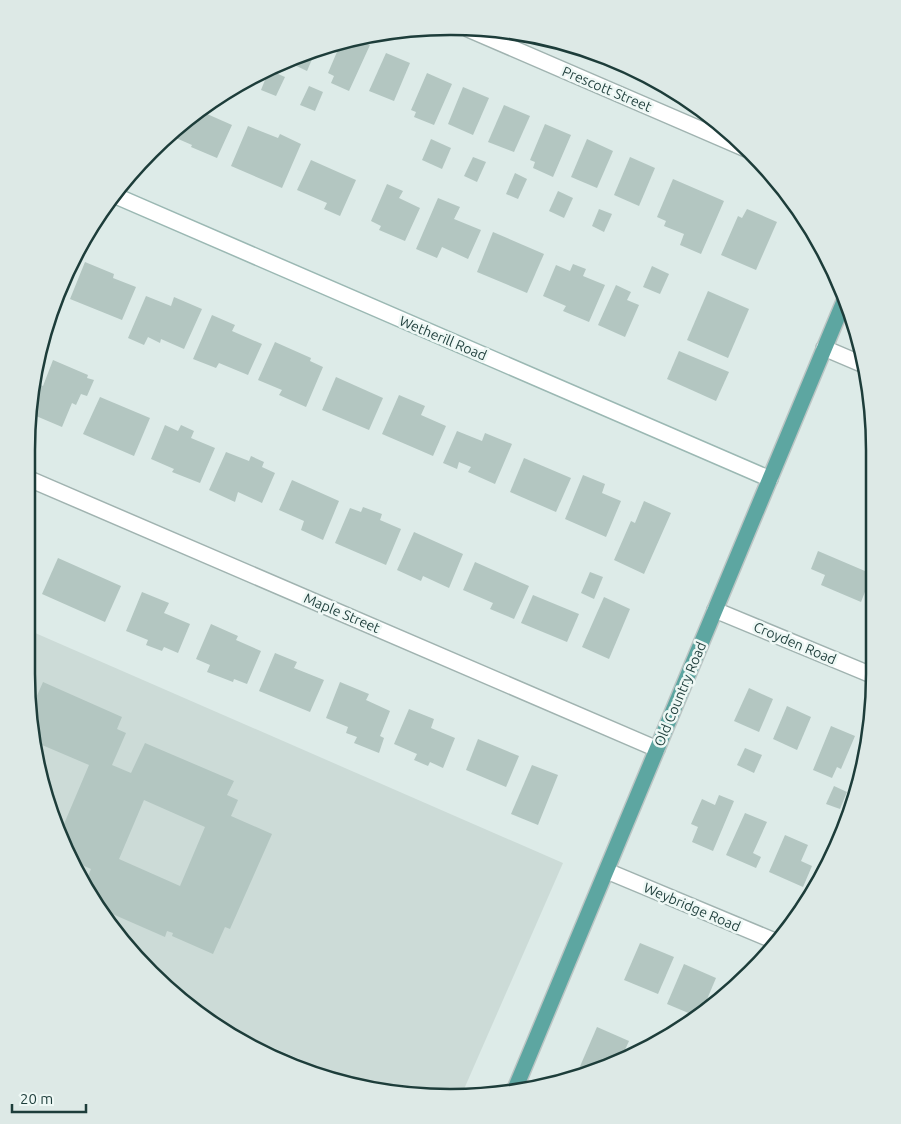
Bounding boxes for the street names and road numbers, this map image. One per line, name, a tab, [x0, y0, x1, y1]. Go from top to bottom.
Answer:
street label: Prescott Street	[560, 63, 654, 115]
street label: Wetherill Road	[397, 312, 489, 364]
street label: Maple Street	[301, 590, 383, 636]
street label: Croyden Road	[751, 618, 839, 668]
street label: Old Country Road	[651, 639, 709, 749]
street label: Weybridge Road	[641, 879, 743, 935]

